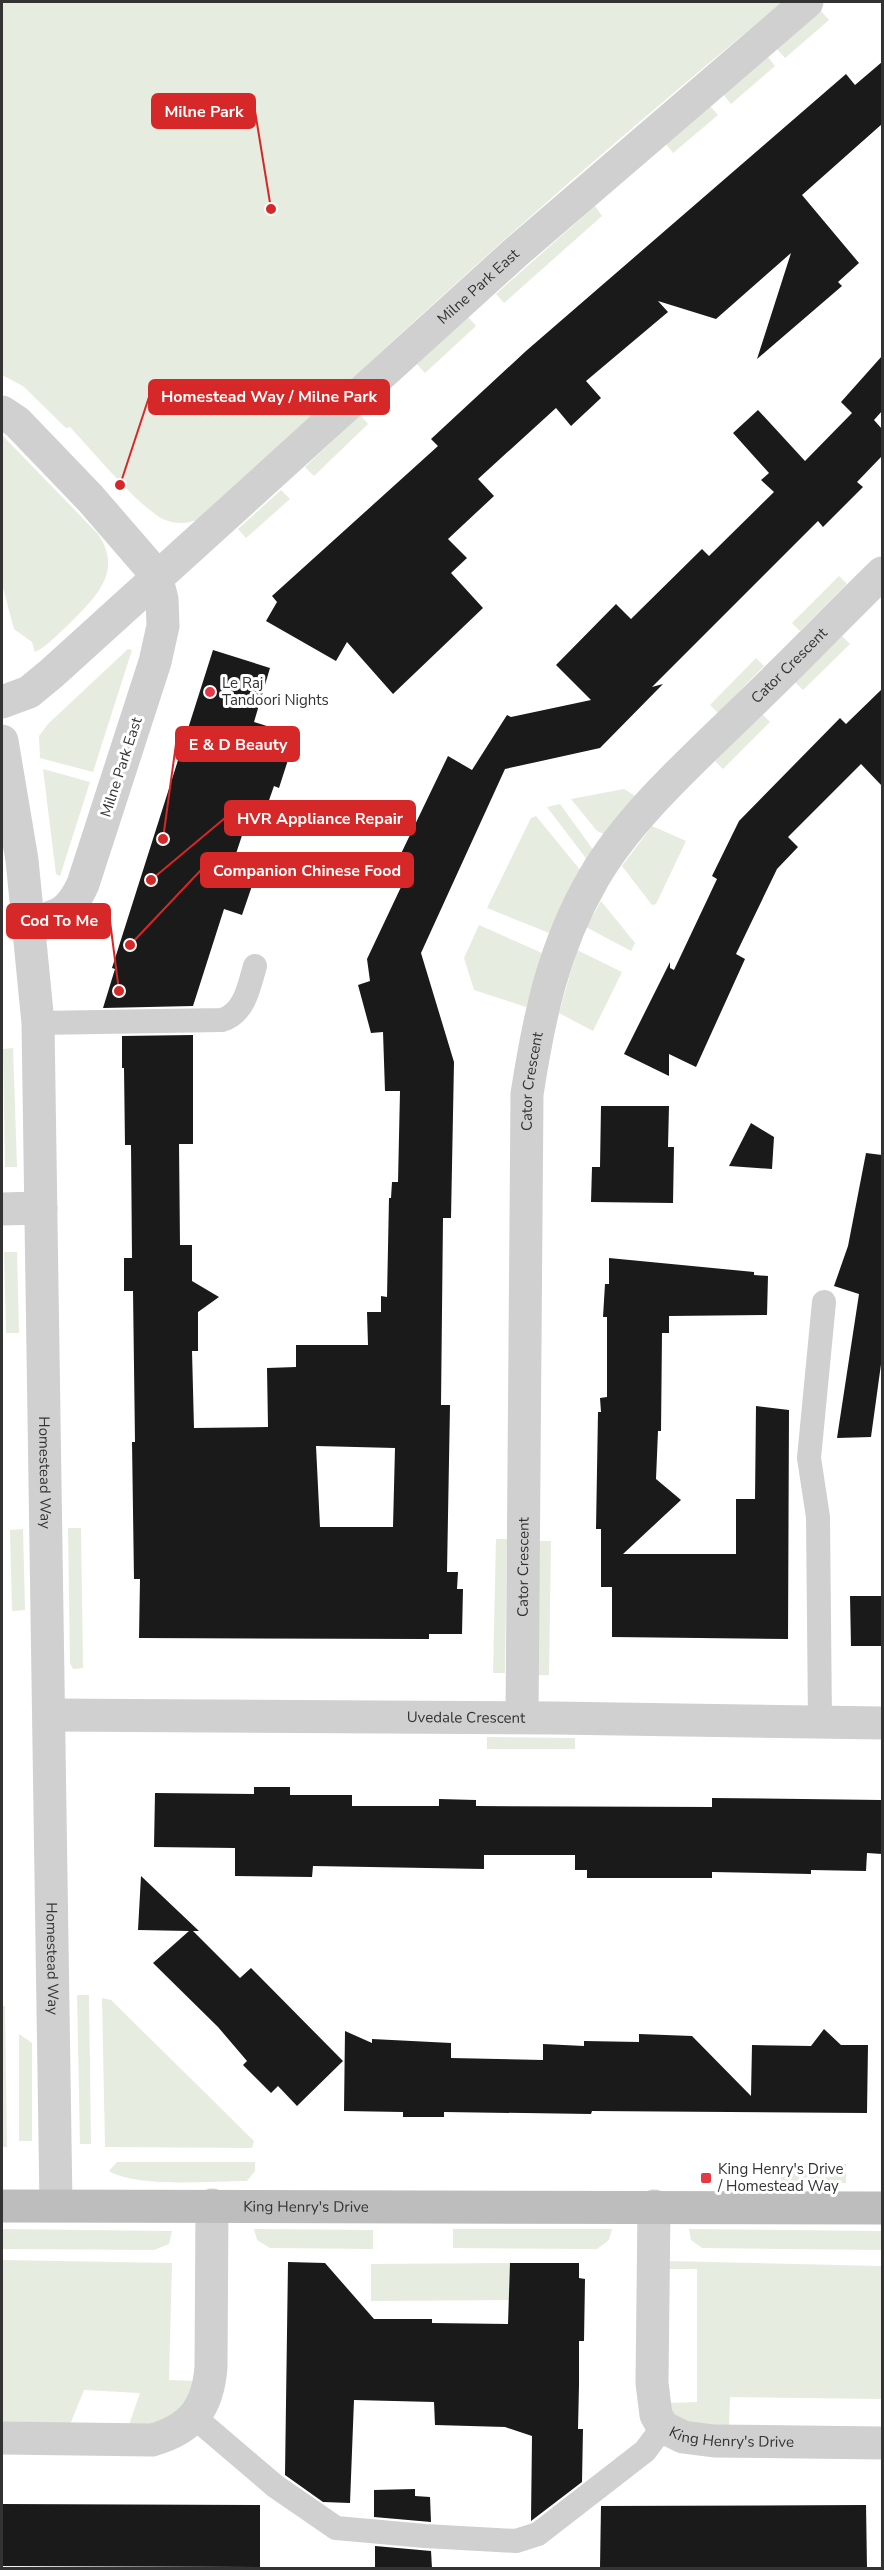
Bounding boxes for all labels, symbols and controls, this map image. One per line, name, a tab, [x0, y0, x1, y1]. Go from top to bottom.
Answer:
callout: Milne Park	[152, 94, 255, 128]
text: Milne Park	[164, 101, 244, 123]
street label: Milne Park East	[433, 244, 524, 329]
callout: Homestead Way / Milne Park	[149, 380, 389, 414]
text: Homestead Way / Milne Park	[161, 386, 377, 408]
street label: Cator Crescent	[747, 623, 832, 708]
place label: Le Raj Tandoori Nights	[222, 673, 329, 710]
marker: Le Raj Tandoori Nights	[203, 685, 217, 699]
street label: Milne Park East	[95, 714, 147, 819]
callout: E & D Beauty	[176, 727, 299, 761]
text: E & D Beauty	[189, 734, 288, 756]
callout: HVR Appliance Repair	[225, 801, 415, 835]
text: HVR Appliance Repair	[237, 808, 404, 830]
callout: Companion Chinese Food	[201, 853, 413, 887]
text: Companion Chinese Food	[213, 860, 401, 882]
callout: Cod To Me	[7, 904, 110, 938]
text: Cod To Me	[20, 910, 98, 932]
street label: Cator Crescent	[517, 1029, 548, 1131]
street label: Homestead Way	[34, 1416, 56, 1529]
street label: Cator Crescent	[513, 1516, 534, 1617]
street label: Uvedale Crescent	[407, 1707, 526, 1728]
street label: Homestead Way	[41, 1902, 63, 2015]
place label: King Henry's Drive / Homestead Way	[717, 2159, 843, 2196]
marker: King Henry's Drive / Homestead Way	[699, 2171, 713, 2185]
street label: King Henry's Drive	[243, 2197, 369, 2217]
street label: King Henry's Drive	[666, 2422, 794, 2452]

